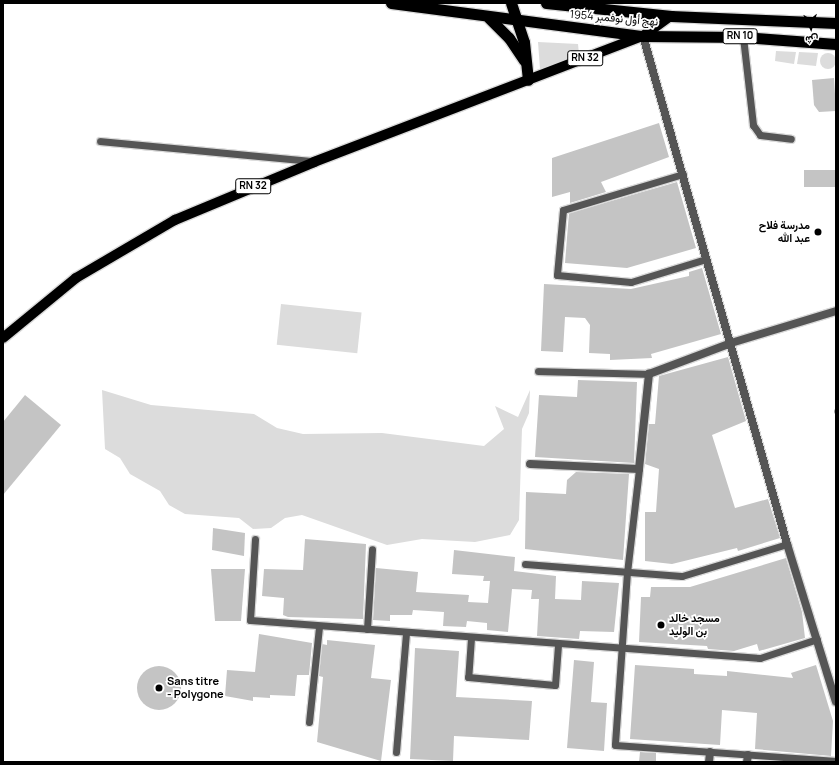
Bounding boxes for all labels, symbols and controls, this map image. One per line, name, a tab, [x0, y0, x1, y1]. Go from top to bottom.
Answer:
street label: نهج أول نوفمبر 1954	[569, 8, 659, 28]
north arrow	[791, 8, 831, 48]
road number: RN 10	[722, 28, 758, 44]
text: ش	[805, 33, 819, 48]
road number: RN 32	[567, 50, 603, 66]
road number: RN 32	[235, 178, 271, 194]
place label: مدرسة فلاح عبد الله	[759, 219, 810, 245]
marker: مدرسة فلاح عبد الله	[813, 227, 823, 237]
place label: مسجد خالد بن الوليد	[669, 612, 720, 638]
marker: مسجد خالد بن الوليد	[656, 620, 666, 630]
place label: Sans titre - Polygone	[167, 675, 224, 701]
marker: Sans titre - Polygone	[154, 683, 164, 693]

